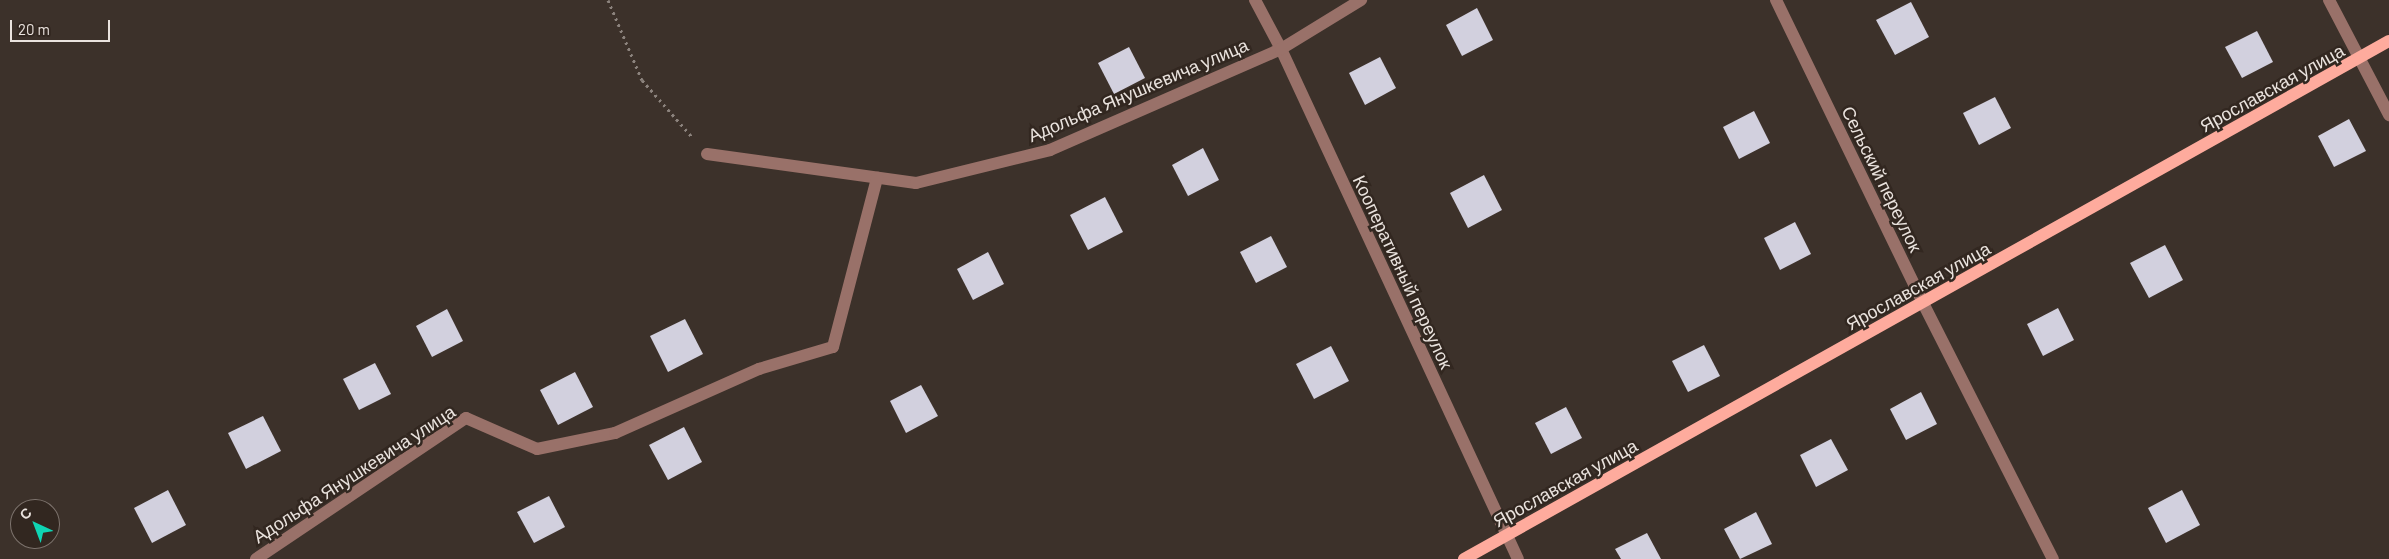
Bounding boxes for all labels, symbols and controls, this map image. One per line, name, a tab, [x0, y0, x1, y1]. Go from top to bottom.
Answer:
scale bar	[12, 10, 112, 42]
text: 20 m	[18, 20, 50, 38]
street label: Адольфа Янушкевича улица	[1025, 34, 1251, 146]
street label: Ярославская улица	[2196, 39, 2348, 137]
street label: Сельский переулок	[1837, 103, 1927, 255]
street label: Кооперативный переулок	[1349, 172, 1457, 372]
street label: Ярославская улица	[1842, 237, 1994, 335]
street label: Адольфа Янушкевича улица	[249, 400, 459, 548]
street label: Ярославская улица	[1489, 434, 1641, 532]
north arrow	[10, 499, 60, 549]
text: С	[16, 504, 35, 523]

